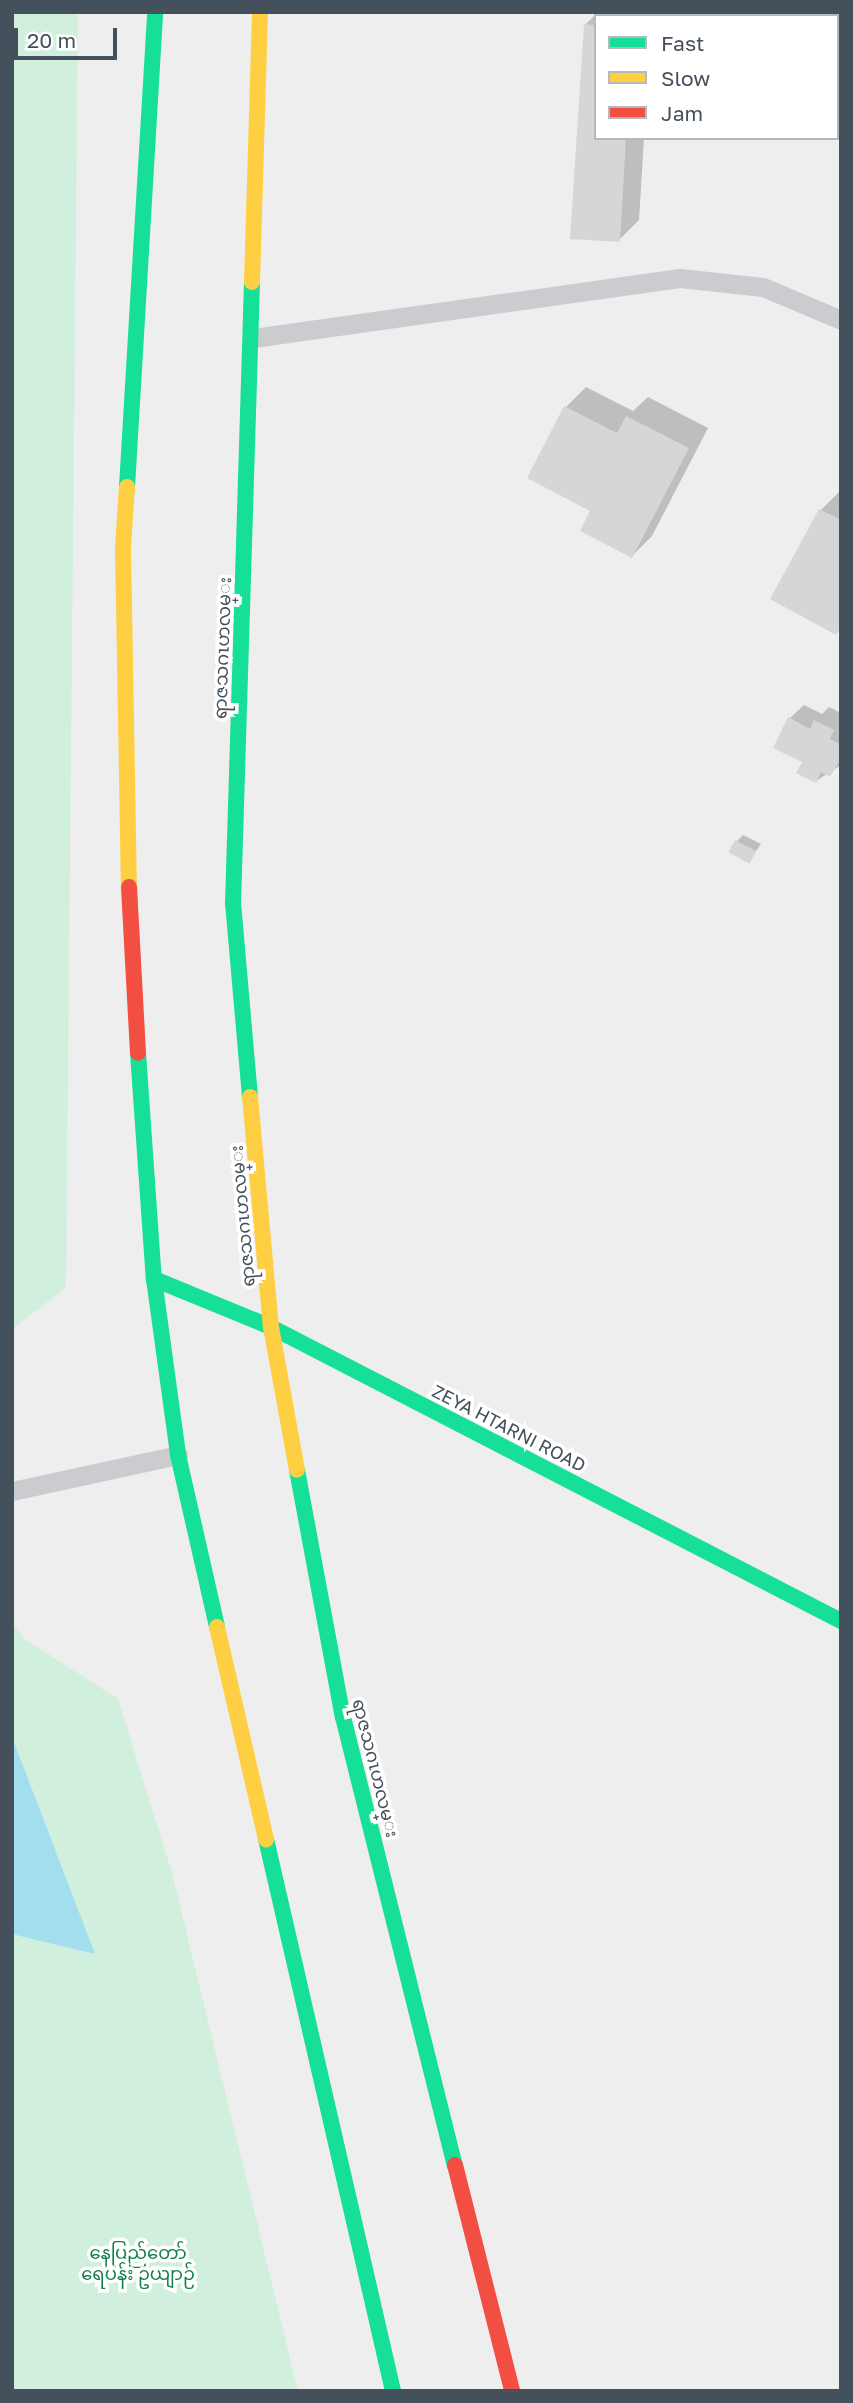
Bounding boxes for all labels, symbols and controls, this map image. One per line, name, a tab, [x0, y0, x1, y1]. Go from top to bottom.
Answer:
scale bar	[18, 14, 121, 58]
legend	[594, 14, 839, 140]
text: 20 m	[27, 27, 76, 53]
text: Fast	[661, 30, 704, 56]
text: Slow	[661, 65, 710, 91]
text: Jam	[661, 100, 703, 126]
street label: ရာဇသဂၤဟလမ္း	[209, 577, 235, 719]
street label: ရာဇသဂၤဟလမ္း	[225, 1144, 259, 1288]
street label: ZEYA HTARNI ROAD	[429, 1380, 589, 1476]
street label: ရာဇသဂၤဟလမ္း	[348, 1696, 404, 1840]
park label: နေပြည်တော် ရေပန်း ဥယျာဉ်	[81, 2242, 195, 2284]

